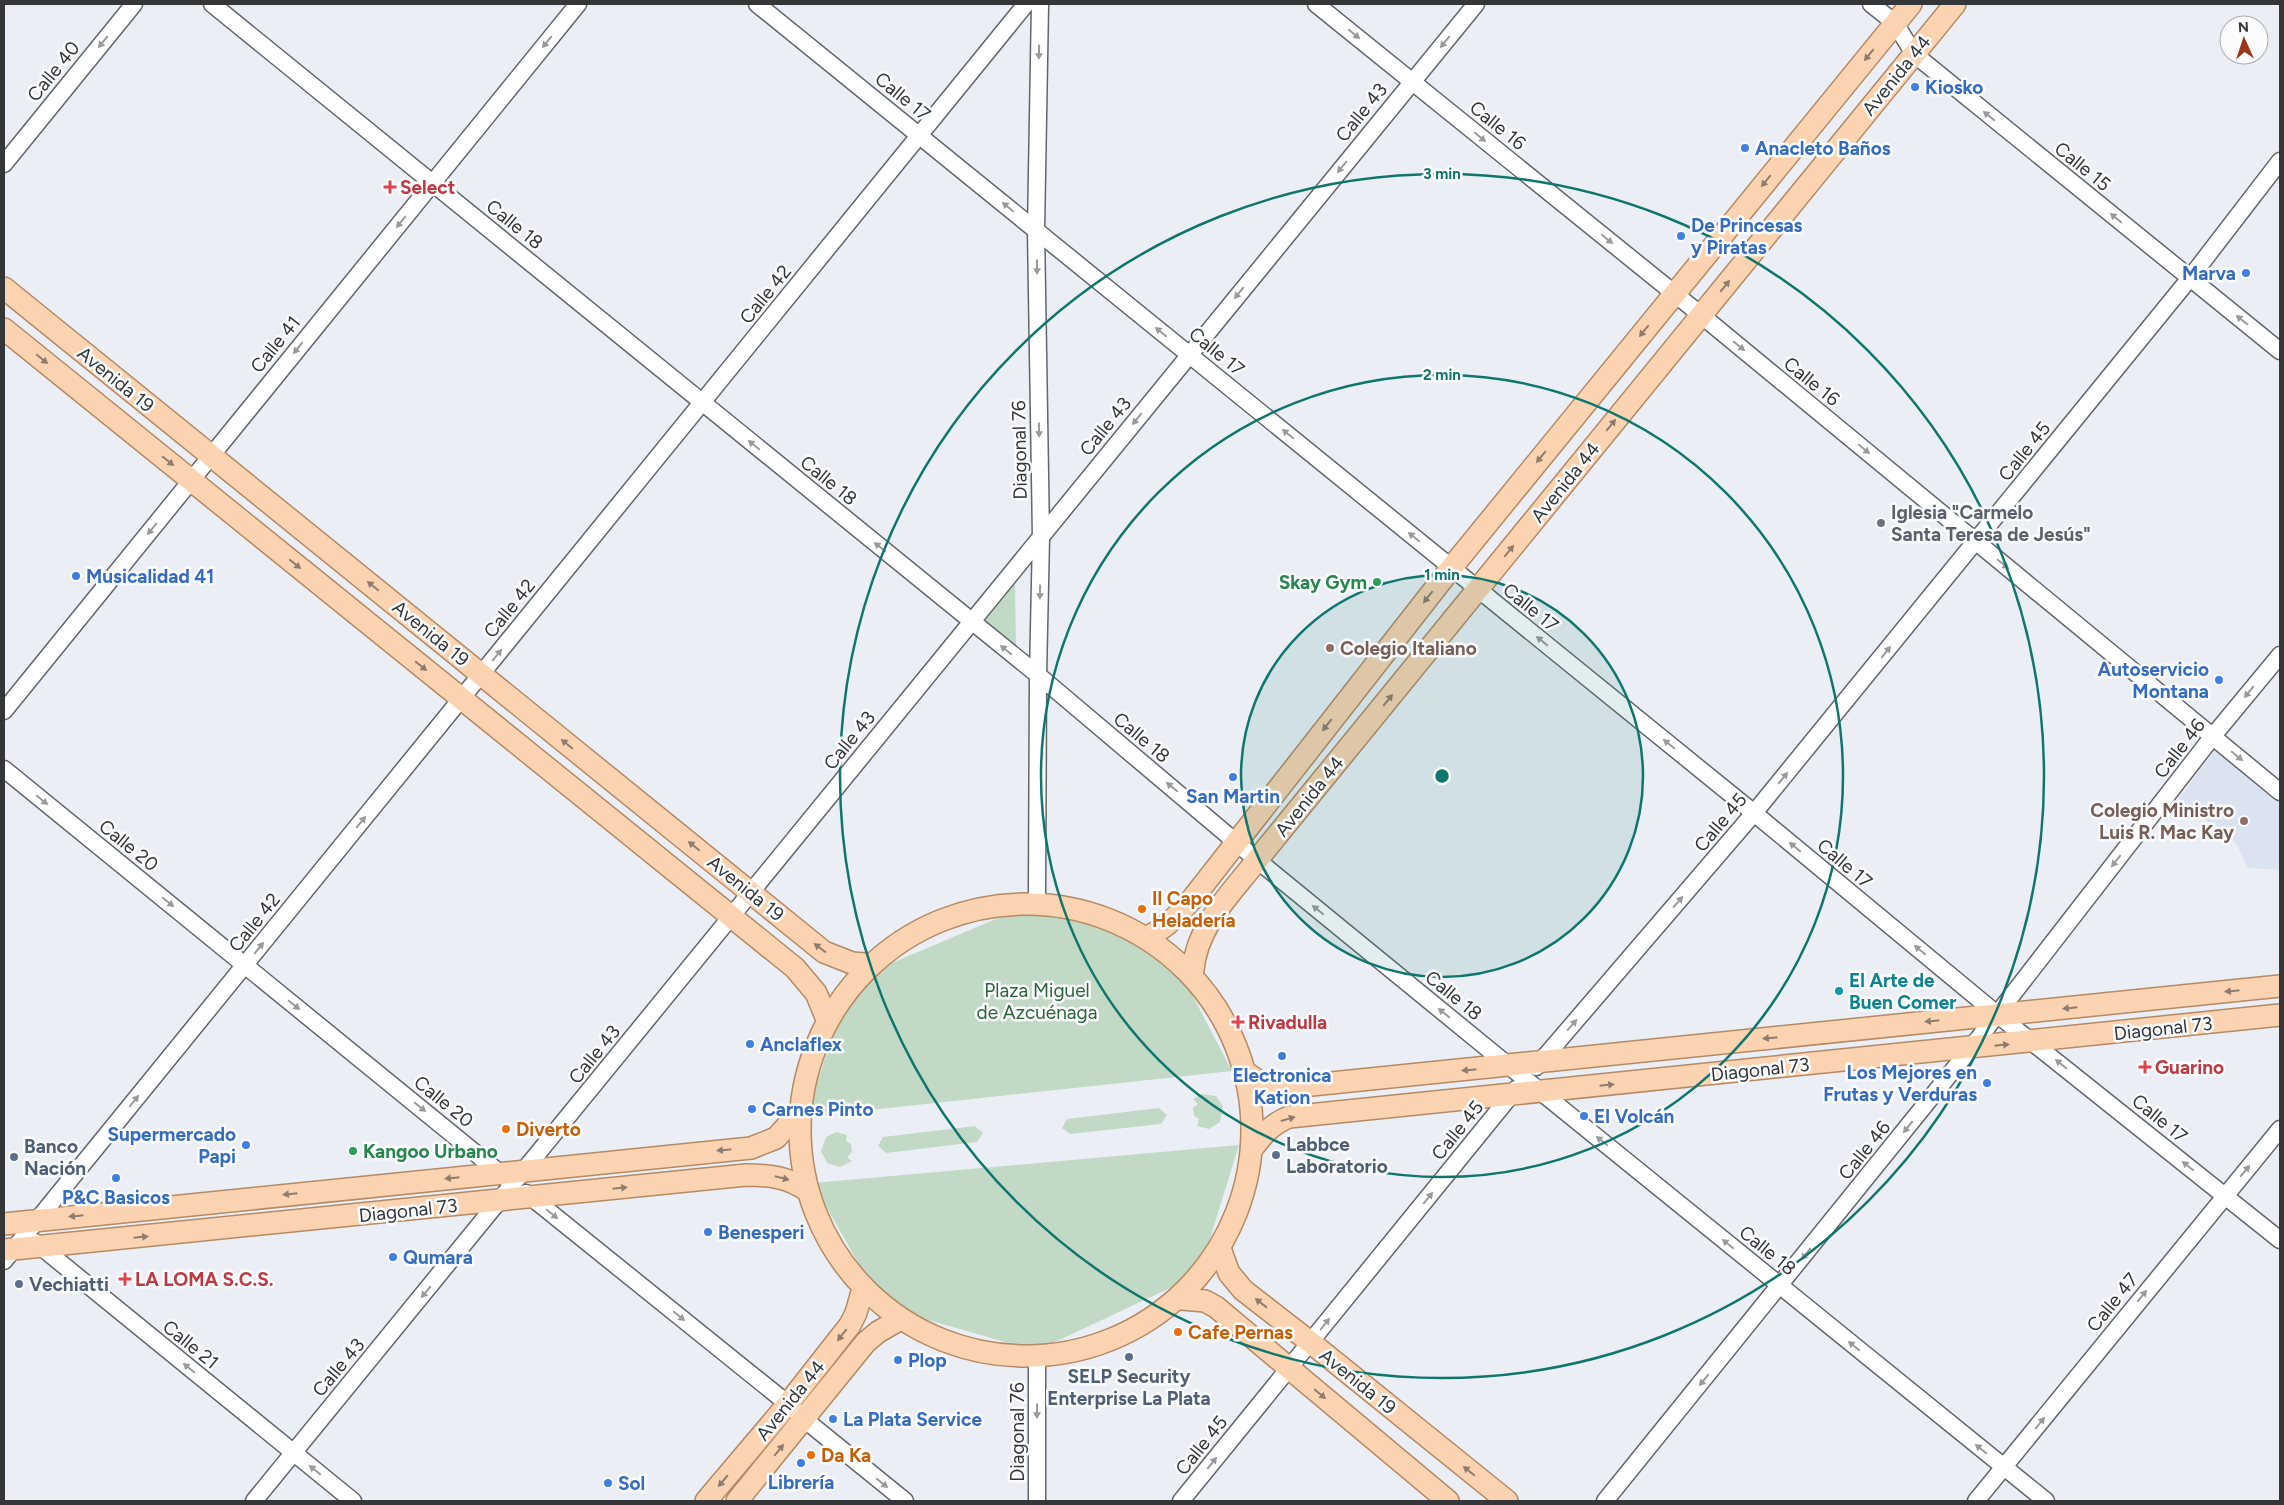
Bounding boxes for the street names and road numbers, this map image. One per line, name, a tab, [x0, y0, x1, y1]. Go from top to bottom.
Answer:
street label: Avenida 44	[1857, 30, 1936, 120]
street label: Calle 40	[22, 37, 85, 106]
street label: Calle 17	[870, 67, 935, 126]
street label: Calle 43	[1331, 78, 1392, 146]
street label: Calle 16	[1465, 96, 1531, 155]
street label: Calle 15	[2050, 137, 2115, 196]
street label: Calle 18	[482, 195, 548, 254]
street label: Calle 42	[735, 260, 796, 328]
street label: Calle 41	[246, 311, 305, 377]
street label: Calle 17	[1184, 322, 1249, 381]
street label: Avenida 19	[73, 342, 159, 417]
street label: Calle 16	[1779, 352, 1845, 411]
street label: Calle 43	[1075, 392, 1136, 460]
street label: Diagonal 76	[1007, 400, 1032, 500]
street label: Calle 45	[1994, 417, 2055, 486]
street label: Avenida 44	[1526, 437, 1605, 527]
street label: Calle 18	[796, 451, 862, 510]
street label: Calle 42	[479, 574, 540, 642]
street label: Calle 17	[1498, 578, 1563, 637]
street label: Avenida 19	[388, 596, 474, 671]
street label: Calle 43	[819, 706, 880, 774]
street label: Calle 18	[1109, 707, 1174, 768]
street label: Calle 46	[2149, 714, 2210, 783]
street label: Avenida 44	[1270, 751, 1349, 841]
street label: Calle 45	[1689, 788, 1752, 856]
street label: Calle 20	[94, 815, 163, 876]
street label: Calle 17	[1812, 834, 1877, 893]
street label: Avenida 19	[703, 851, 789, 926]
street label: Calle 42	[224, 888, 285, 956]
street label: Calle 18	[1421, 966, 1487, 1025]
street label: Diagonal 73	[2113, 1012, 2214, 1045]
street label: Calle 43	[564, 1020, 625, 1088]
street label: Diagonal 73	[1710, 1053, 1811, 1086]
street label: Calle 20	[409, 1071, 478, 1132]
street label: Calle 17	[2127, 1089, 2192, 1148]
street label: Calle 45	[1427, 1096, 1488, 1165]
street label: Calle 46	[1834, 1116, 1895, 1185]
street label: Diagonal 73	[358, 1194, 459, 1227]
street label: Calle 18	[1735, 1221, 1801, 1280]
street label: Calle 47	[2082, 1268, 2143, 1336]
street label: Calle 21	[158, 1315, 223, 1374]
street label: Calle 43	[307, 1334, 369, 1401]
street label: Avenida 19	[1315, 1344, 1401, 1419]
street label: Avenida 44	[751, 1355, 830, 1445]
street label: Diagonal 76	[1006, 1382, 1029, 1482]
street label: Calle 45	[1171, 1411, 1232, 1480]

